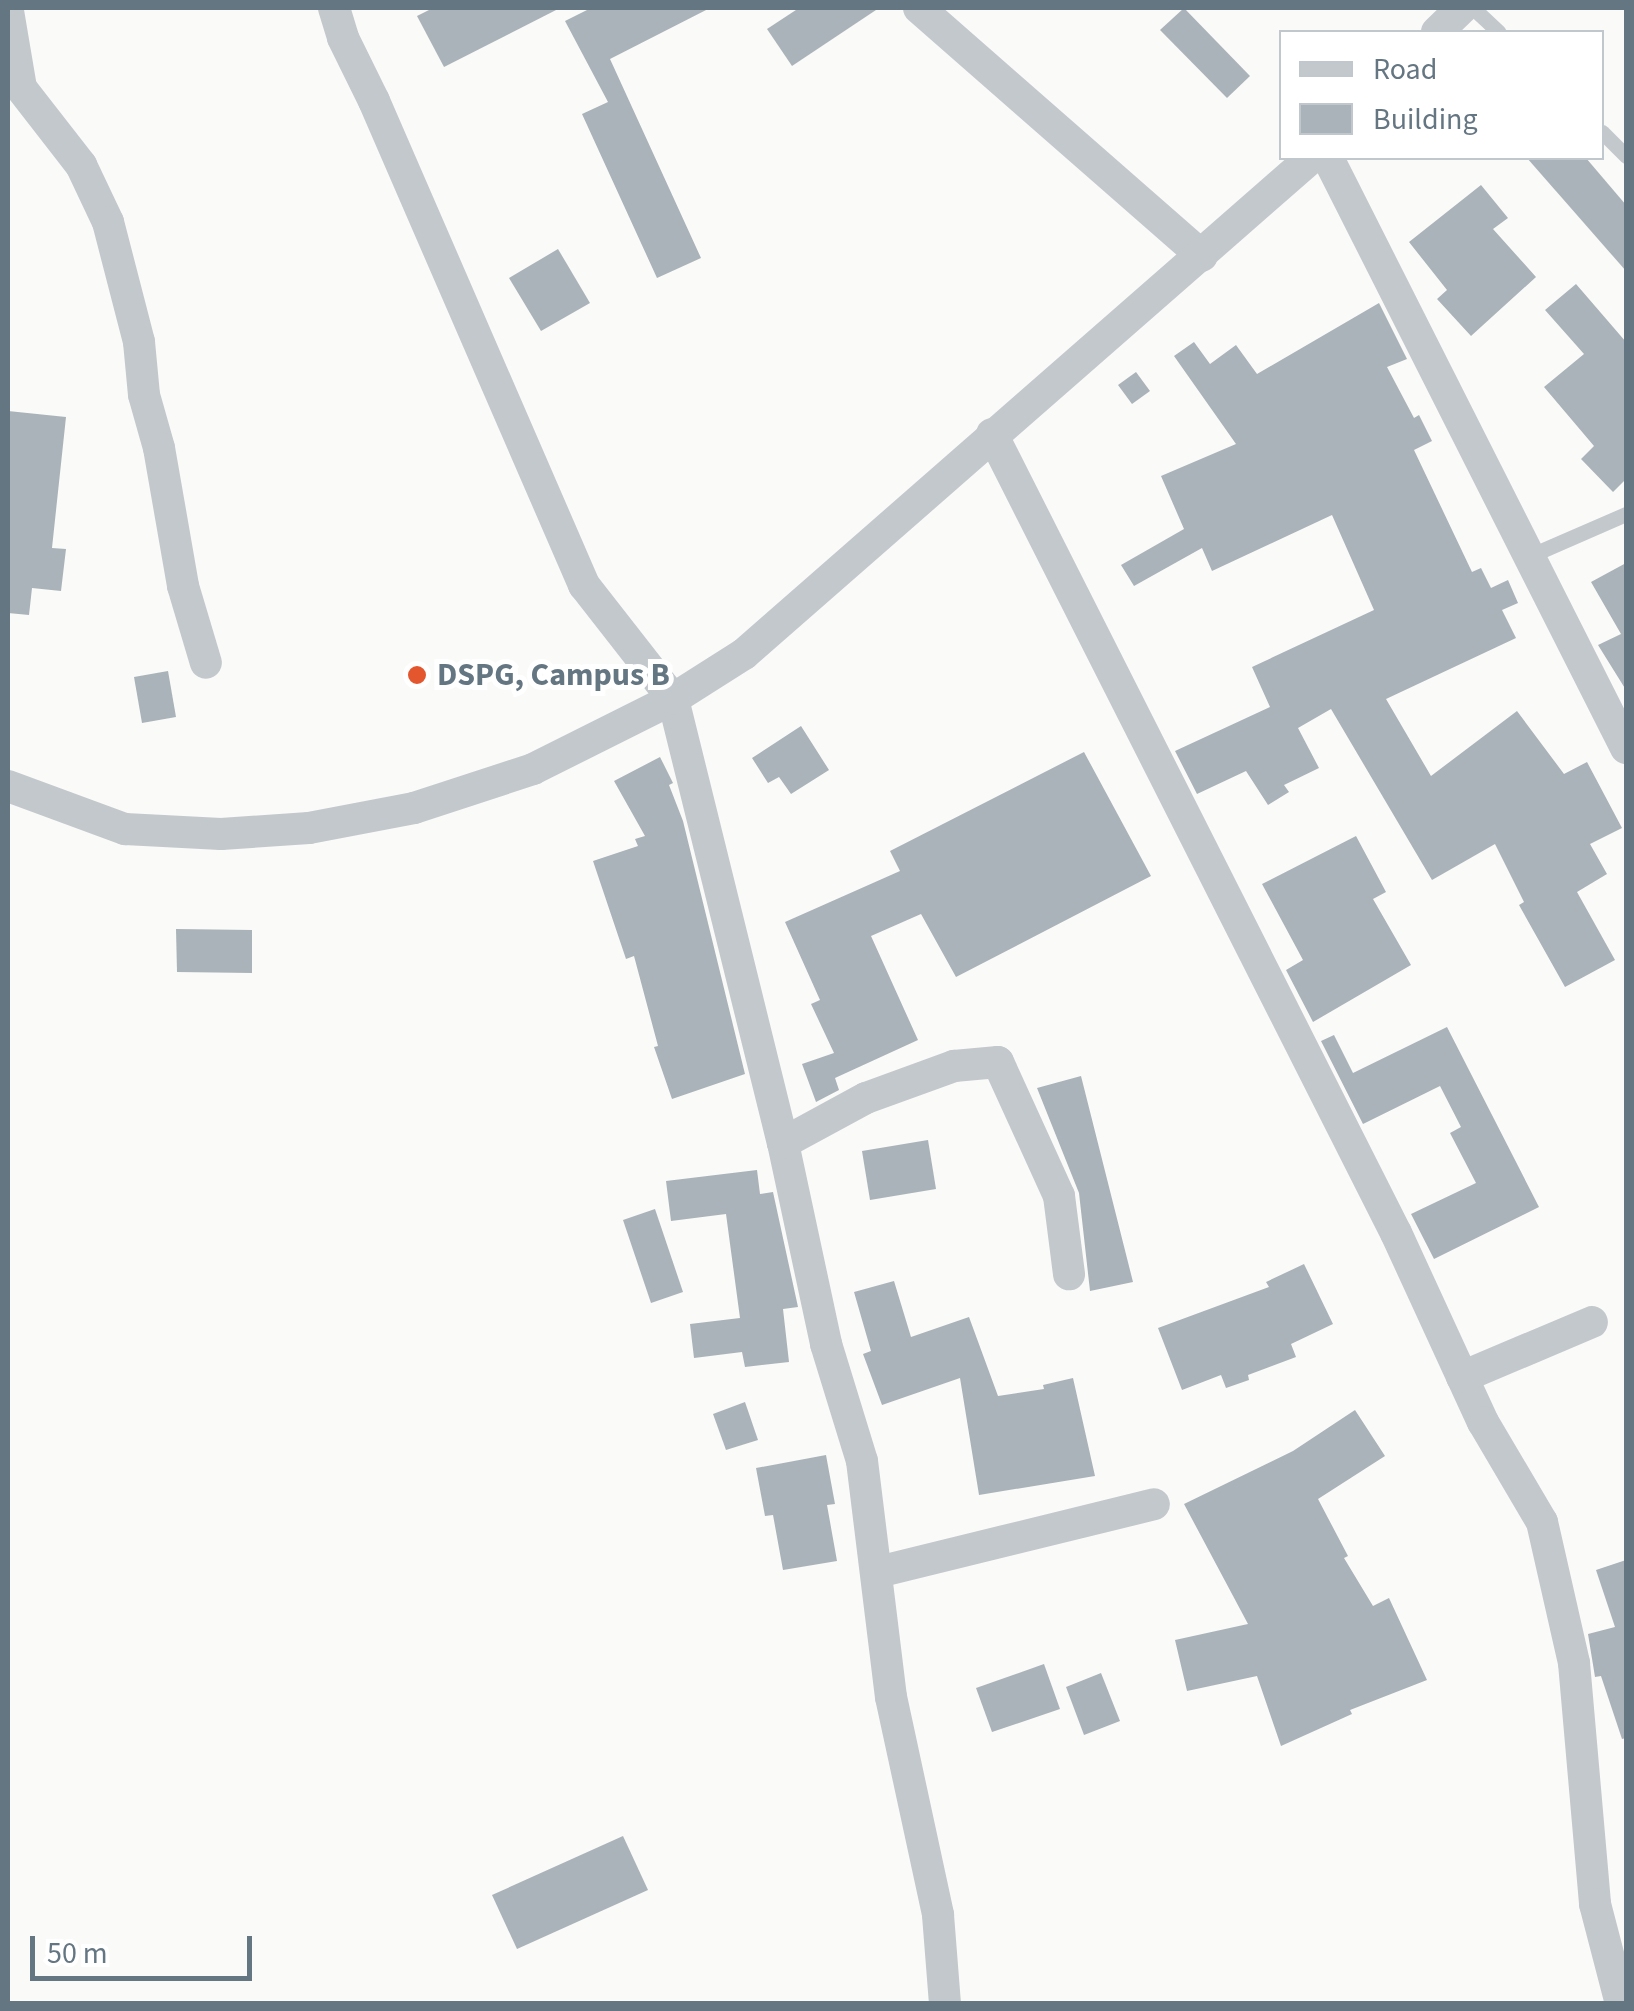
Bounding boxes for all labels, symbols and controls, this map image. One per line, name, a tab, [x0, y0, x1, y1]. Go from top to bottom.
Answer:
legend	[1279, 30, 1604, 160]
text: Road	[1373, 48, 1437, 91]
text: Building	[1373, 98, 1478, 141]
place label: DSPG, Campus B	[437, 656, 670, 694]
marker: DSPG, Campus B	[406, 664, 428, 686]
scale bar	[35, 1916, 258, 1978]
text: 50 m	[47, 1932, 108, 1975]

